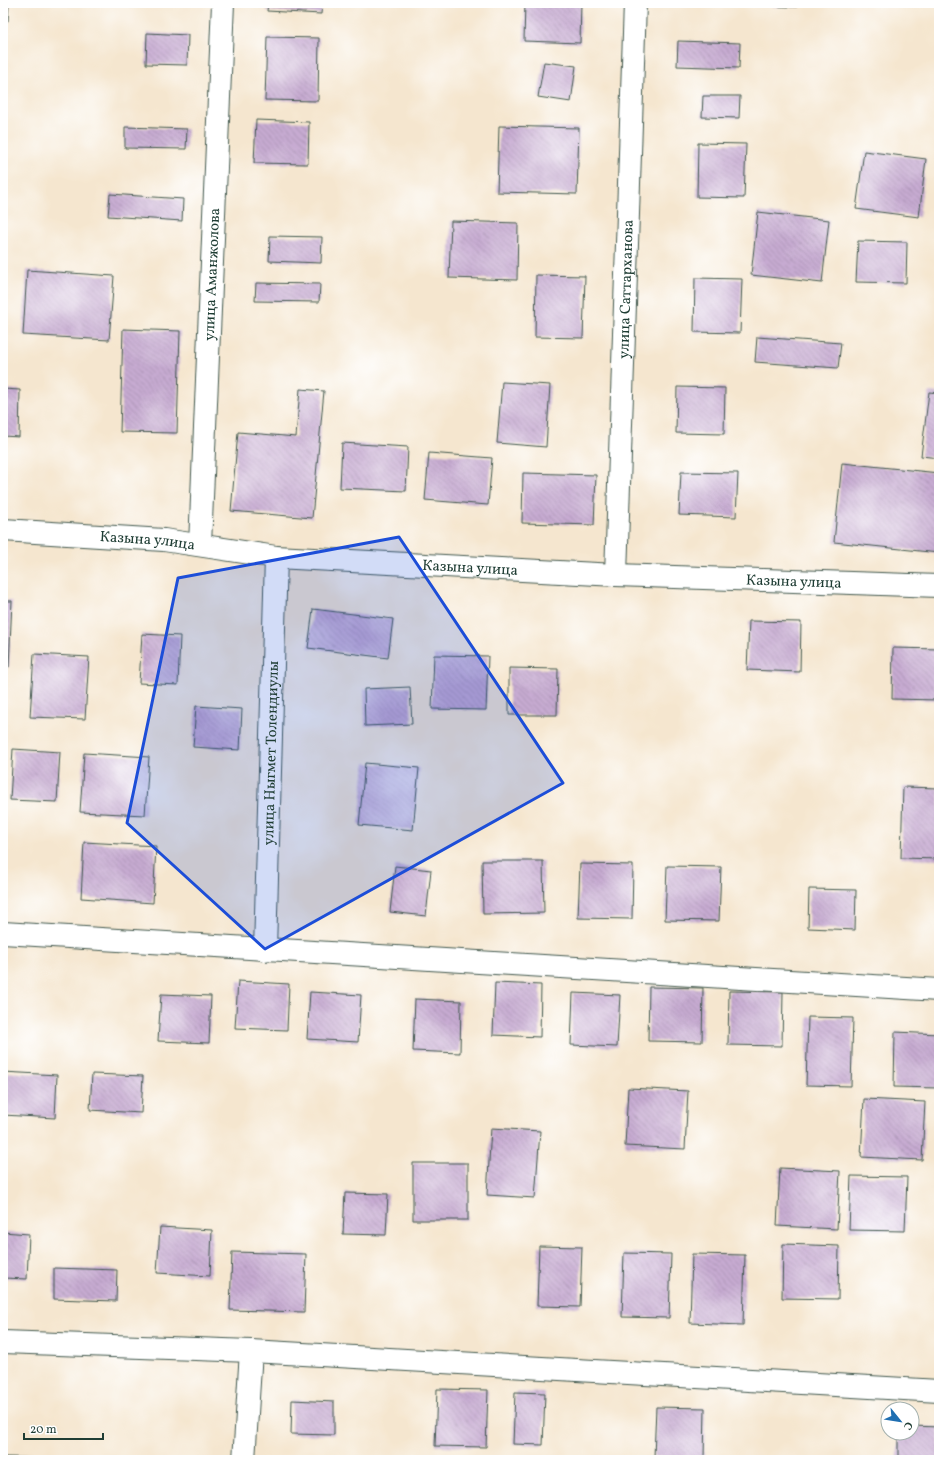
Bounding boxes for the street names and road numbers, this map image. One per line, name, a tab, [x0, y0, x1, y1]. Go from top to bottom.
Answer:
street label: улица Аманжолова	[200, 207, 226, 341]
street label: улица Саттарханова	[614, 219, 640, 359]
street label: Казына улица	[99, 527, 197, 557]
street label: Казына улица	[422, 556, 518, 582]
street label: Казына улица	[746, 570, 842, 595]
street label: улица Ныгмет Толендиулы	[259, 660, 285, 846]

